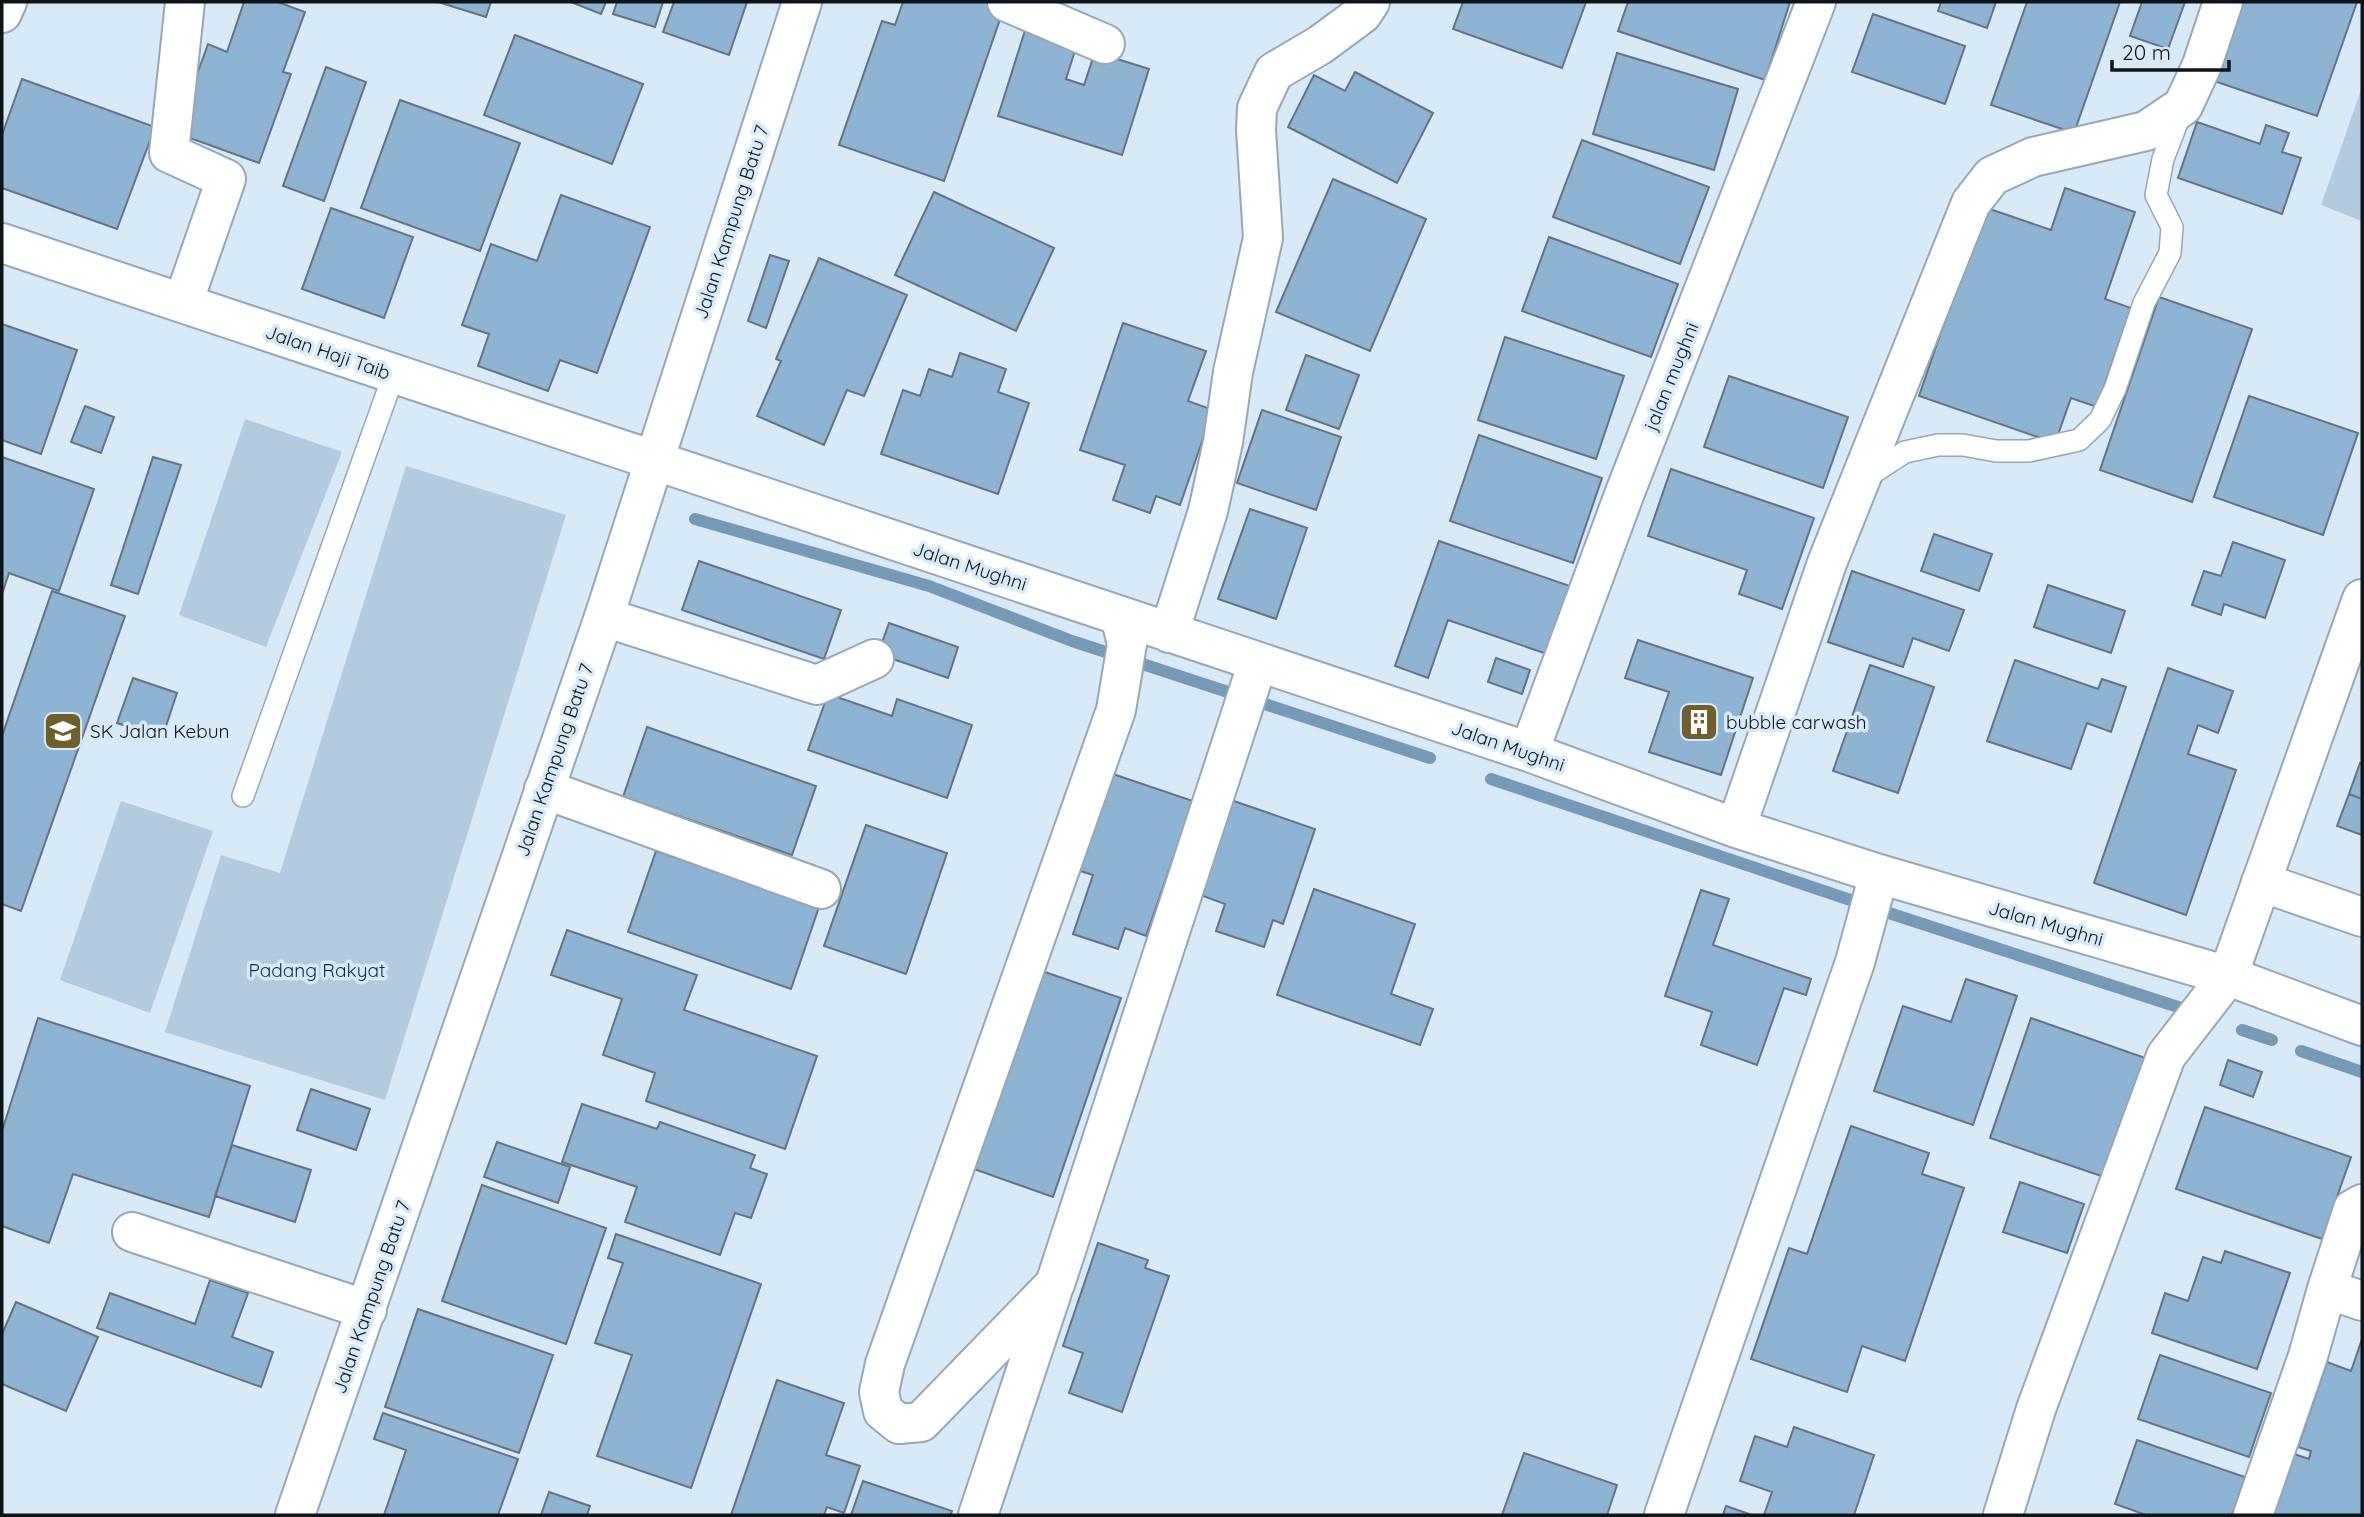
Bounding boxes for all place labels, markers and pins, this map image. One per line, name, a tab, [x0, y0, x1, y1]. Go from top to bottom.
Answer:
building icon: bubble carwash	[1678, 701, 1720, 743]
school or university icon: SK Jalan Kebun	[42, 710, 84, 752]
place label: bubble carwash	[1726, 710, 1867, 734]
place label: SK Jalan Kebun	[90, 719, 230, 743]

